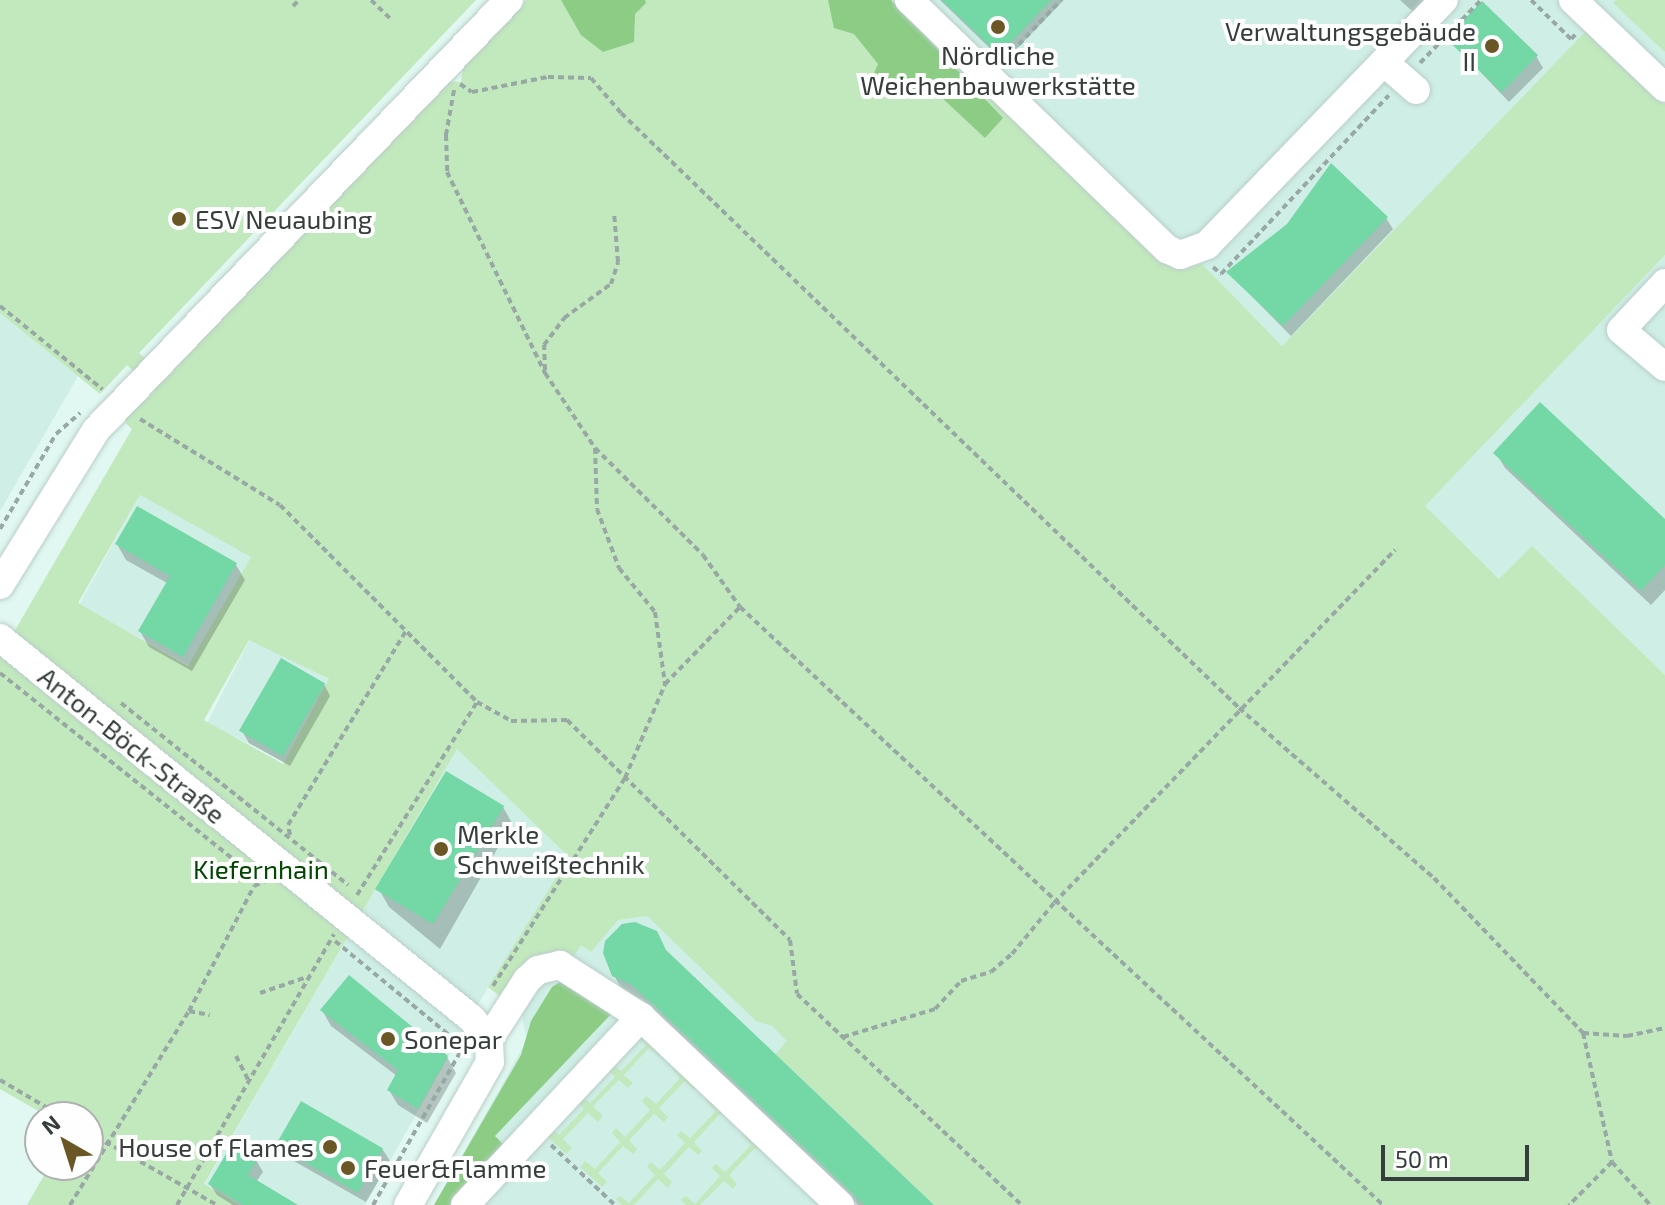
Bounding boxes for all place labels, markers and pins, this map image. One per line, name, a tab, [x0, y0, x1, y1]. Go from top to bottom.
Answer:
place label: Verwaltungsgebäude II	[1225, 15, 1476, 76]
marker: Nördliche Weichenbauwerkstätte	[989, 18, 1007, 36]
marker: Verwaltungsgebäude II	[1483, 37, 1501, 55]
place label: Nördliche Weichenbauwerkstätte	[860, 39, 1136, 100]
place label: ESV Neuaubing	[195, 203, 373, 235]
marker: ESV Neuaubing	[170, 210, 188, 228]
place label: Merkle Schweißtechnik	[457, 818, 645, 880]
marker: Merkle Schweißtechnik	[432, 840, 450, 858]
place label: Sonepar	[404, 1023, 502, 1055]
marker: Sonepar	[379, 1030, 397, 1048]
place label: House of Flames	[118, 1131, 314, 1163]
marker: House of Flames	[321, 1138, 339, 1156]
place label: Feuer&Flamme	[364, 1152, 546, 1184]
marker: Feuer&Flamme	[339, 1159, 357, 1177]

